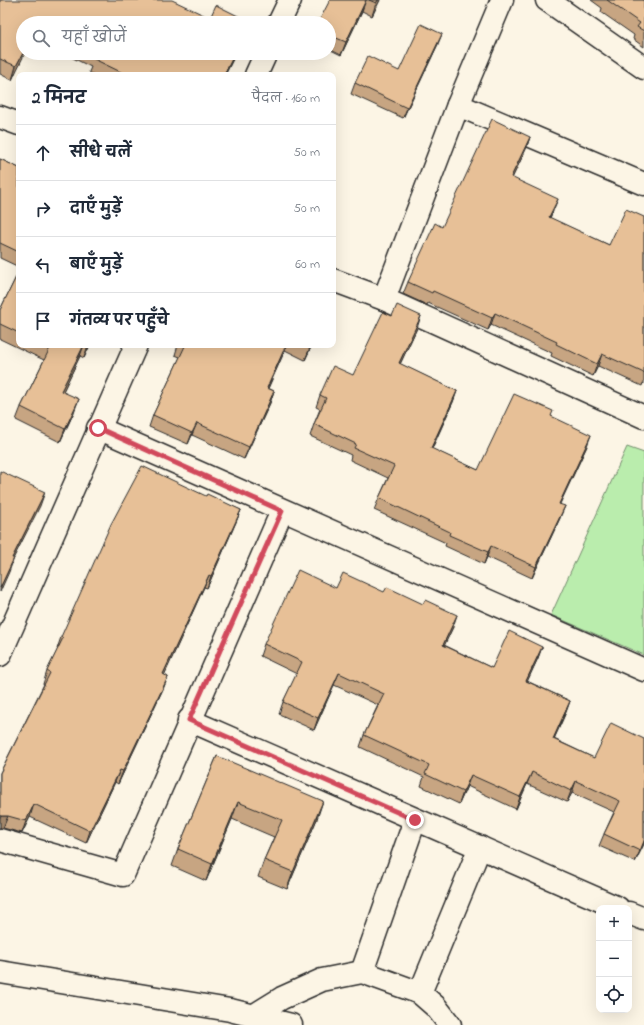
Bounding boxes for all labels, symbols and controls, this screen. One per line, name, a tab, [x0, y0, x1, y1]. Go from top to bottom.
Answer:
search box	[16, 16, 336, 60]
icon: search	[30, 27, 52, 49]
text: यहाँ खोजें	[62, 27, 126, 49]
text: 2 मिनट	[32, 86, 86, 111]
text: पैदल · 160 m	[252, 89, 320, 108]
icon: ahead	[32, 142, 54, 164]
text: सीधे चलें	[70, 142, 131, 164]
text: 50 m	[294, 143, 320, 162]
icon: right	[32, 198, 54, 220]
text: दाएँ मुड़ें	[70, 198, 122, 220]
text: 50 m	[294, 199, 320, 218]
icon: left	[32, 254, 54, 276]
text: बाएँ मुड़ें	[70, 254, 123, 276]
text: 60 m	[295, 255, 320, 274]
icon: arrive	[32, 310, 54, 332]
text: गंतव्य पर पहुँचे	[70, 310, 169, 332]
route start	[89, 419, 107, 437]
route end	[406, 811, 424, 829]
map controls	[596, 905, 632, 1013]
button: +	[596, 905, 632, 941]
button: −	[596, 941, 632, 977]
button: locate	[596, 977, 632, 1013]

